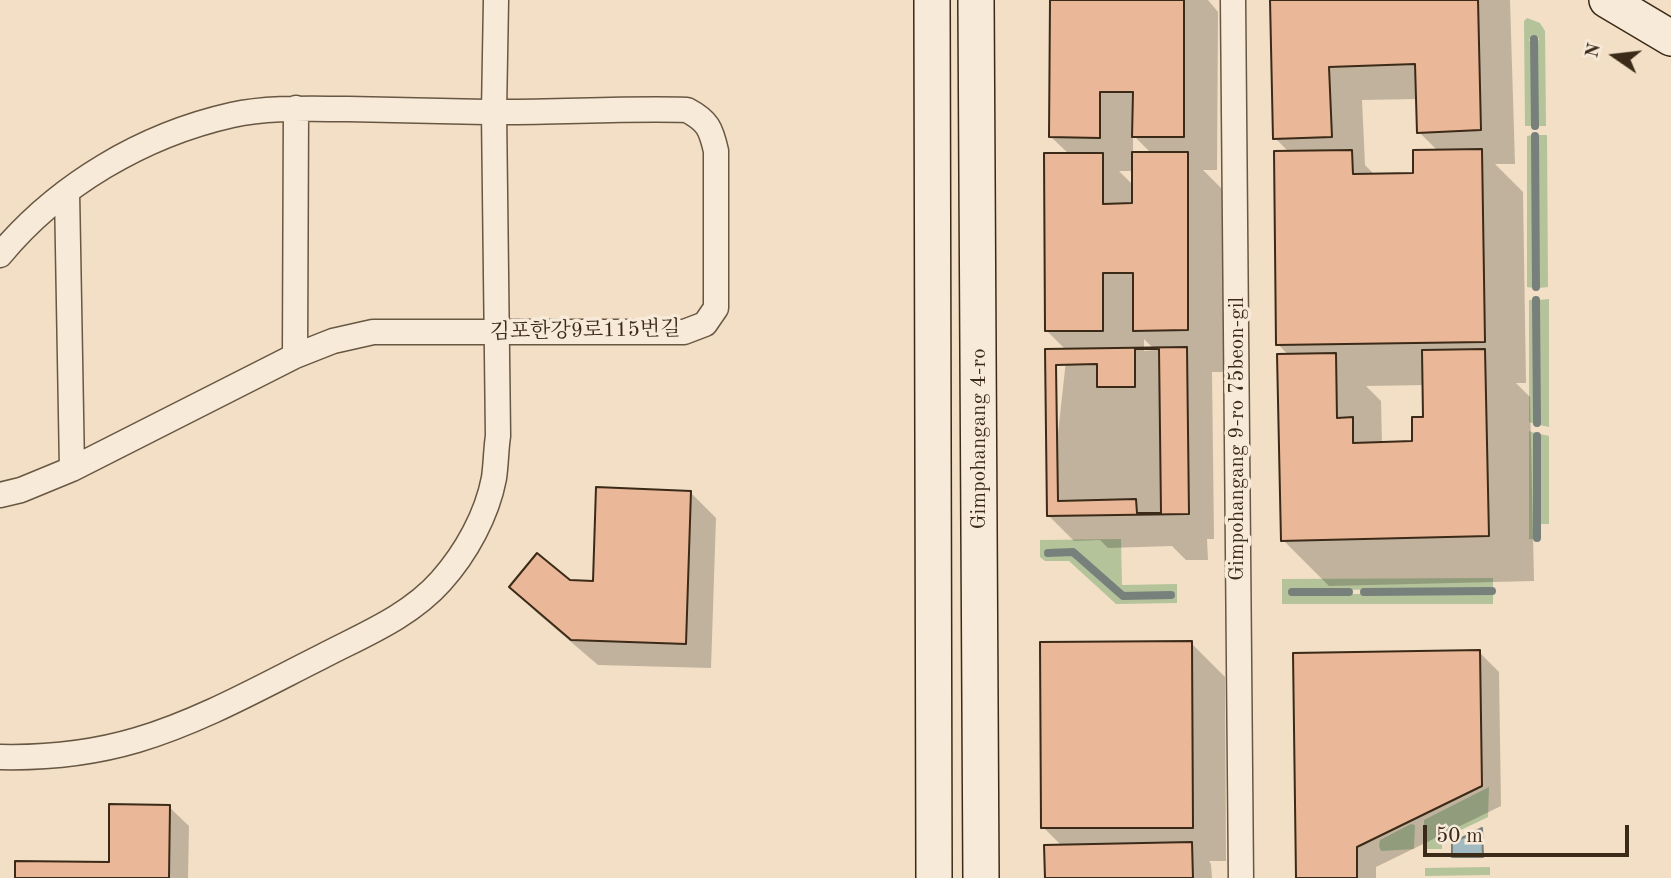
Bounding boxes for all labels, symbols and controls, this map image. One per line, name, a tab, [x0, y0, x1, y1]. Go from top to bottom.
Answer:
north arrow	[1580, 21, 1650, 91]
text: N	[1583, 41, 1605, 60]
street label: Gimpohangang 9-ro 75beon-gil	[1224, 297, 1250, 581]
street label: 김포한강9로115번길	[489, 317, 681, 345]
street label: Gimpohangang 4-ro	[966, 348, 992, 530]
scale bar	[1426, 812, 1632, 856]
text: 50 m	[1436, 826, 1483, 847]

